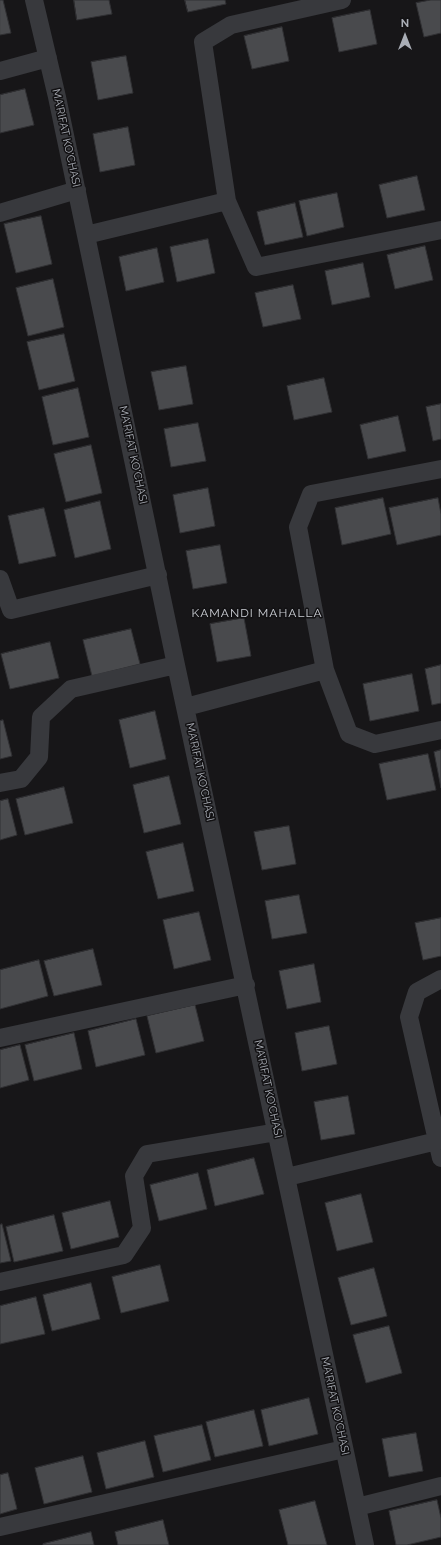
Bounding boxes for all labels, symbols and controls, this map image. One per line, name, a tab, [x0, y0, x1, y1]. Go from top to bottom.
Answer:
north arrow	[385, 16, 425, 56]
text: N	[401, 17, 409, 30]
street label: MA'RIFAT KO'CHASI	[49, 88, 83, 188]
street label: MA'RIFAT KO'CHASI	[116, 405, 150, 505]
district label: KAMANDI MAHALLA	[191, 606, 323, 620]
street label: MA'RIFAT KO'CHASI	[183, 722, 217, 822]
street label: MA'RIFAT KO'CHASI	[251, 1039, 285, 1139]
street label: MA'RIFAT KO'CHASI	[318, 1356, 352, 1456]

